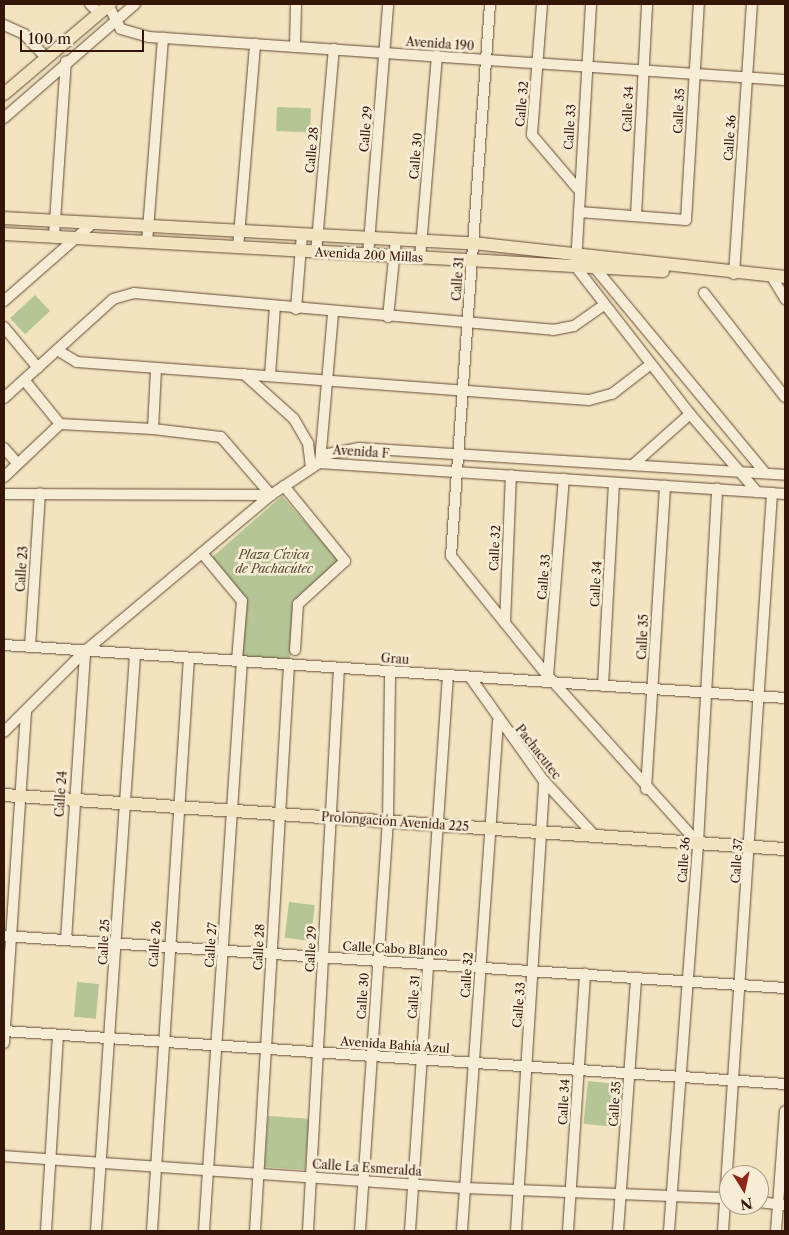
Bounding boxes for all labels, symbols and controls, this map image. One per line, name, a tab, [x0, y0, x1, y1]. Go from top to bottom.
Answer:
scale bar	[22, 20, 146, 52]
text: 100 m	[28, 29, 71, 48]
street label: Avenida 190	[405, 34, 475, 54]
street label: Calle 32	[513, 80, 531, 128]
street label: Calle 34	[620, 86, 636, 132]
street label: Calle 35	[671, 88, 687, 134]
street label: Calle 33	[561, 104, 579, 150]
street label: Calle 29	[357, 105, 375, 153]
street label: Calle 36	[721, 114, 739, 162]
street label: Calle 28	[303, 126, 321, 174]
street label: Calle 30	[407, 132, 425, 180]
street label: Avenida 200 Millas	[314, 245, 424, 265]
street label: Calle 31	[449, 256, 467, 302]
street label: Avenida F	[332, 443, 390, 461]
street label: Calle 32	[487, 525, 503, 571]
street label: Calle 23	[13, 545, 31, 593]
park label: Plaza Cívica de Pachacútec	[235, 548, 313, 576]
street label: Calle 33	[535, 554, 553, 600]
street label: Calle 34	[588, 561, 604, 607]
street label: Calle 35	[635, 614, 651, 660]
street label: Grau	[380, 651, 410, 667]
street label: Pachacutec	[512, 722, 564, 782]
street label: Calle 24	[52, 770, 70, 818]
street label: Prolongación Avenida 225	[320, 810, 470, 834]
street label: Calle 36	[675, 836, 693, 884]
street label: Calle 37	[728, 838, 746, 884]
street label: Calle 25	[96, 919, 112, 965]
street label: Calle 26	[146, 920, 164, 968]
street label: Calle 27	[202, 922, 220, 968]
street label: Calle 28	[251, 923, 267, 971]
street label: Calle 29	[303, 925, 319, 973]
street label: Calle Cabo Blanco	[342, 939, 448, 959]
street label: Calle 32	[458, 951, 476, 999]
street label: Calle 30	[354, 972, 372, 1020]
street label: Calle 31	[405, 974, 423, 1020]
street label: Calle 33	[510, 982, 528, 1028]
street label: Avenida Bahía Azul	[339, 1034, 451, 1056]
street label: Calle 34	[556, 1079, 572, 1125]
street label: Calle 35	[606, 1081, 624, 1127]
street label: Calle La Esmeralda	[312, 1157, 422, 1179]
north arrow	[719, 1165, 769, 1215]
text: N	[739, 1194, 754, 1214]

